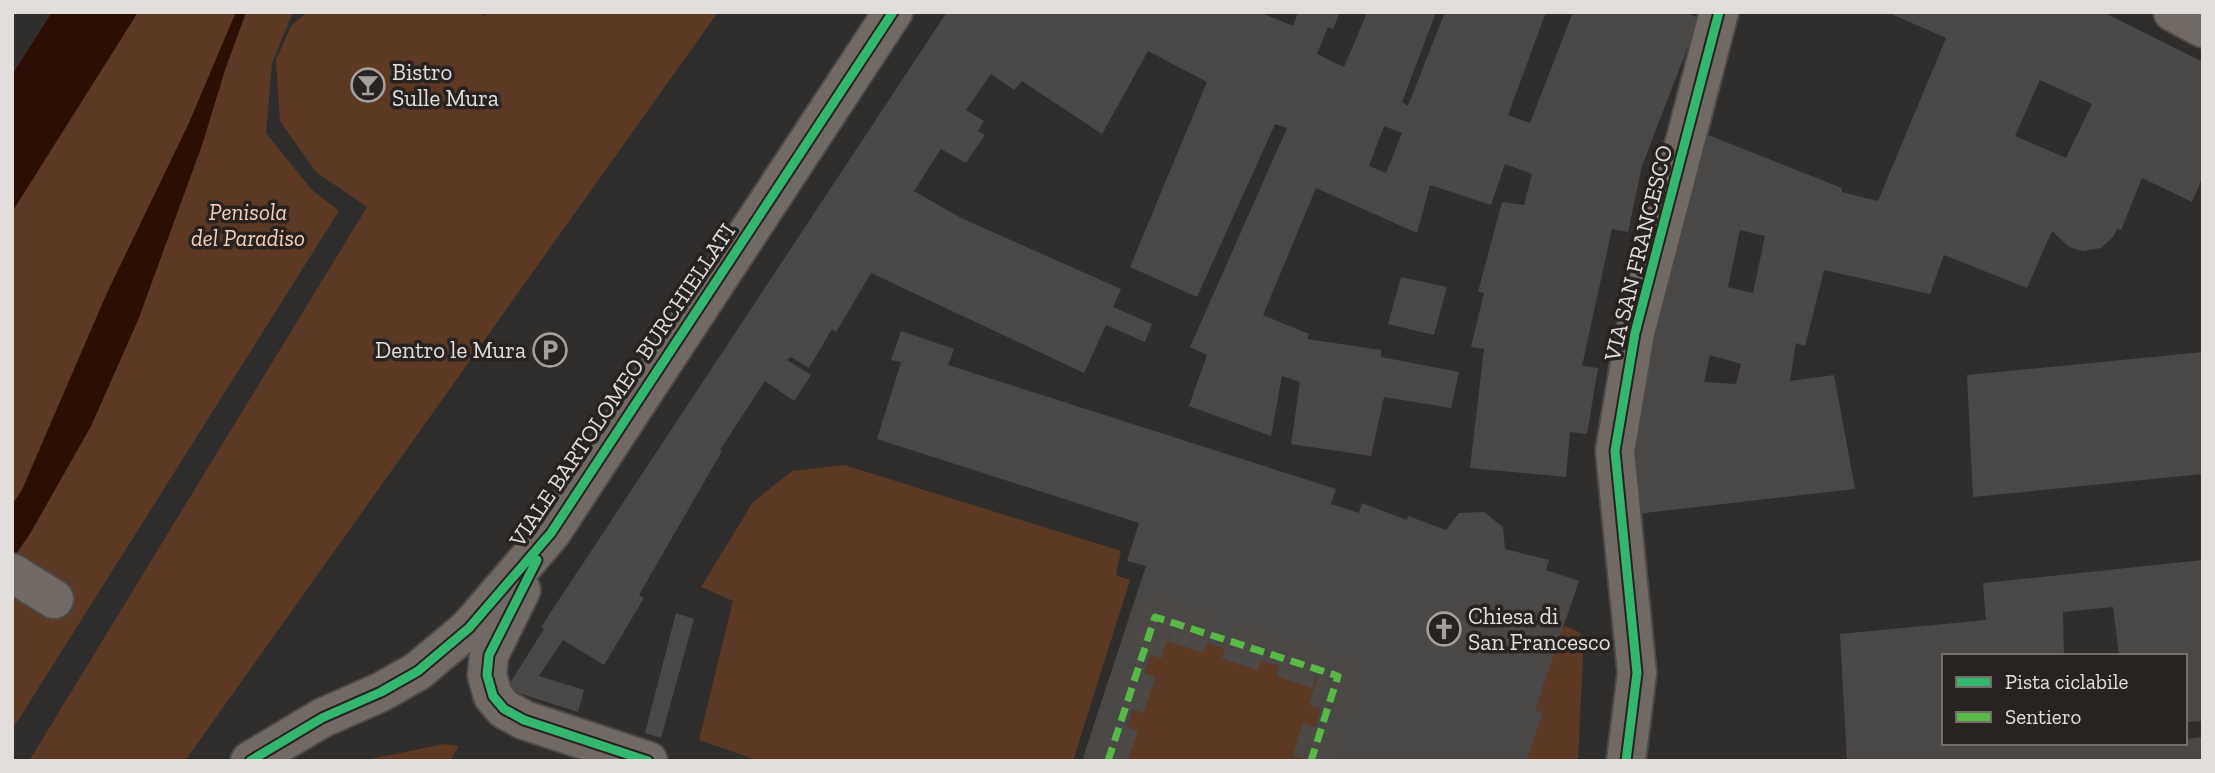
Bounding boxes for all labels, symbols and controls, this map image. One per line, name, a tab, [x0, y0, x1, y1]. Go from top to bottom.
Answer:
place label: Bistro Sulle Mura	[392, 58, 499, 112]
bar icon: Bistro Sulle Mura	[349, 66, 387, 104]
street label: VIA SAN FRANCESCO	[1597, 142, 1678, 365]
park label: Penisola del Paradiso	[191, 198, 305, 252]
street label: VIALE BARTOLOMEO BURCHIELLATI	[502, 218, 741, 553]
parking icon: Dentro le Mura	[531, 331, 569, 369]
place label: Dentro le Mura	[375, 336, 526, 364]
place label: Chiesa di San Francesco	[1468, 602, 1611, 656]
church icon: Chiesa di San Francesco	[1425, 610, 1463, 648]
legend	[1942, 654, 2187, 745]
text: Pista ciclabile	[2005, 669, 2129, 694]
text: Sentiero	[2005, 704, 2081, 729]

